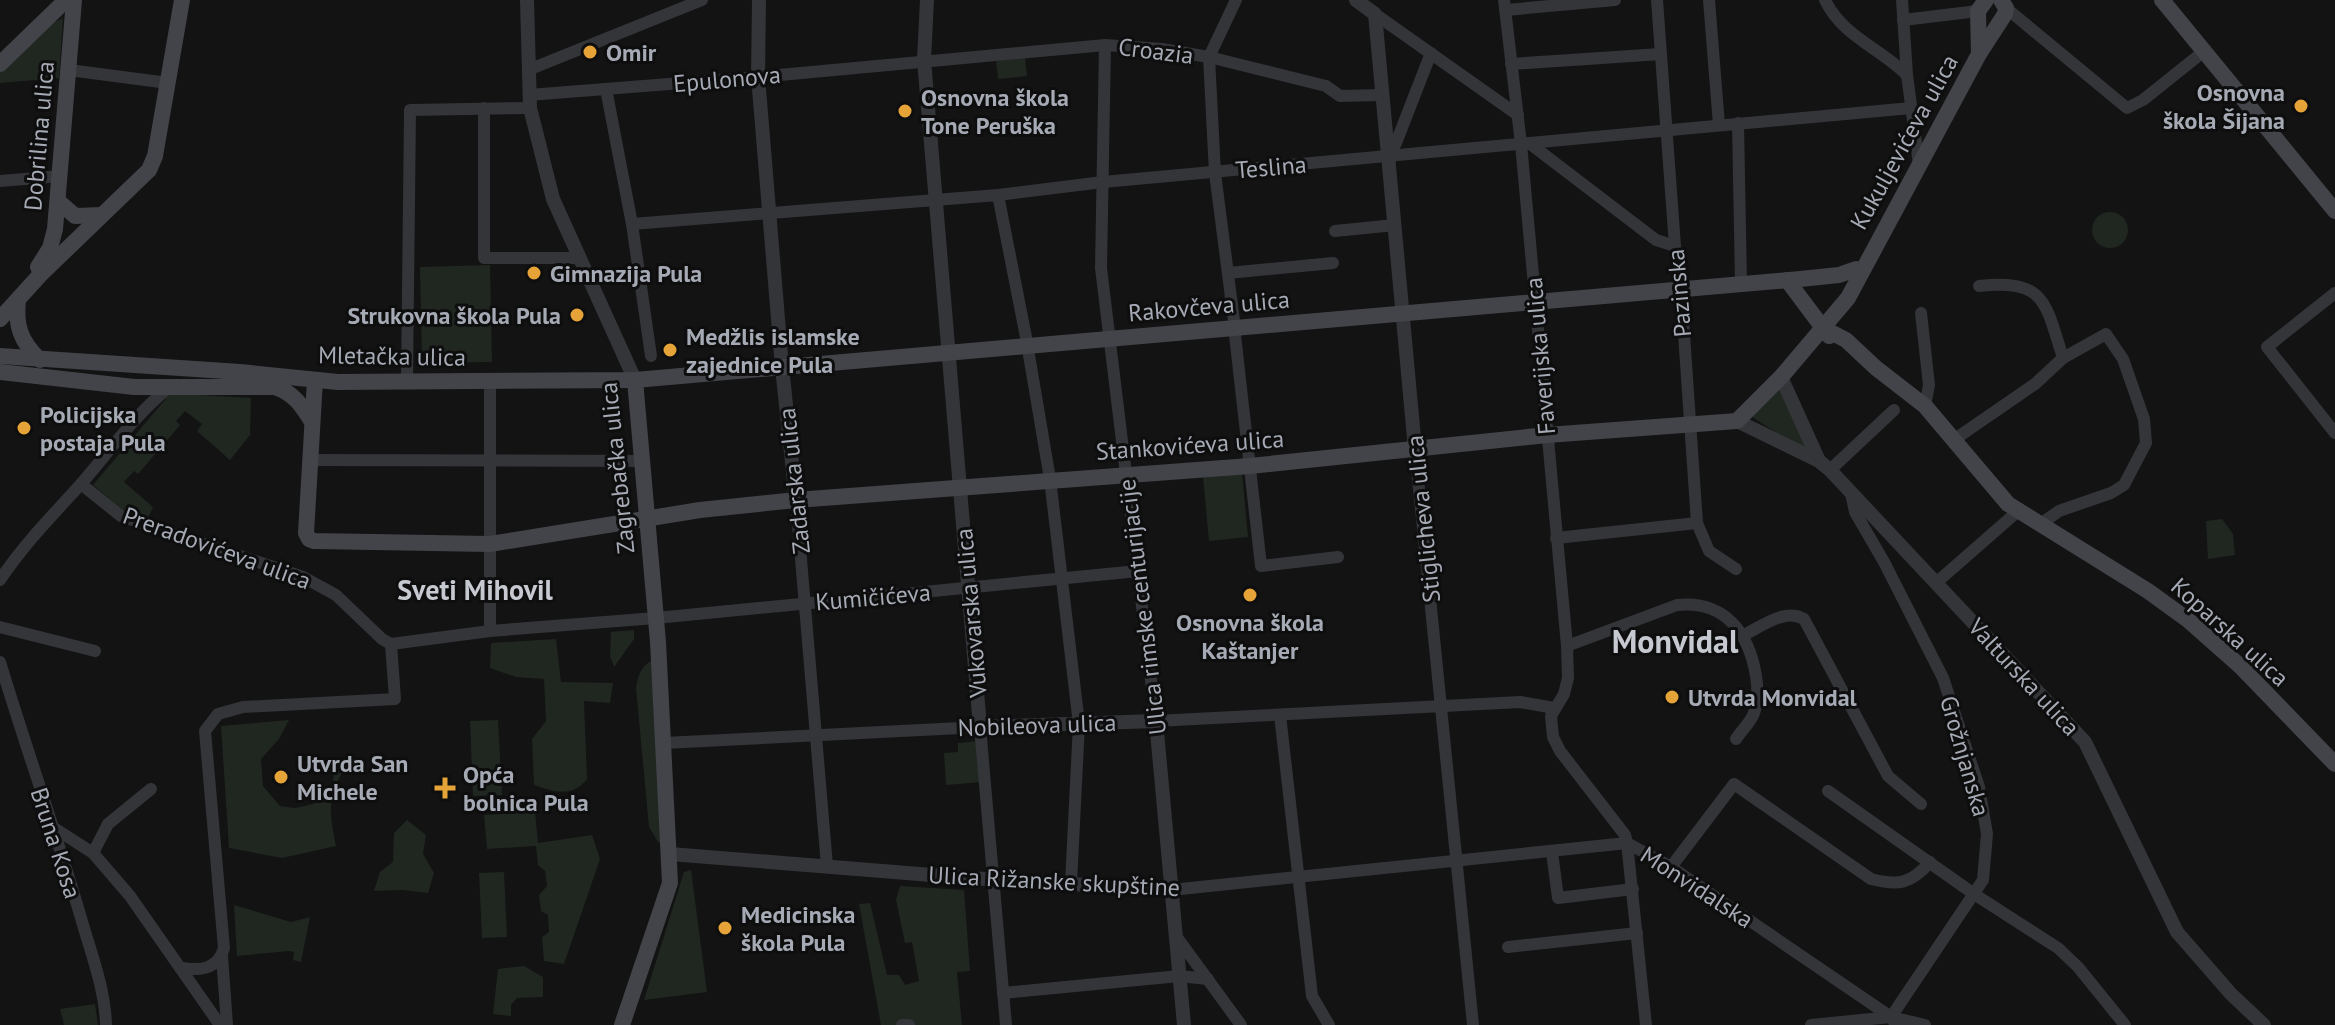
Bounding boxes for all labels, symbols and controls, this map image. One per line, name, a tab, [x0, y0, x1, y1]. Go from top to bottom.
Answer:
street label: Croazia	[1117, 31, 1195, 71]
place label: Omir	[606, 37, 657, 68]
marker: Omir	[581, 43, 599, 61]
street label: Kukuljevićeva ulica	[1843, 49, 1965, 235]
street label: Epulonova	[672, 59, 782, 99]
street label: Dobrilina ulica	[17, 60, 61, 212]
place label: Osnovna škola Šijana	[2163, 77, 2285, 136]
place label: Osnovna škola Tone Peruška	[921, 82, 1069, 141]
marker: Osnovna škola Šijana	[2292, 97, 2310, 115]
marker: Osnovna škola Tone Peruška	[896, 102, 914, 120]
street label: Teslina	[1234, 148, 1308, 186]
street label: Pazinska	[1660, 248, 1698, 338]
place label: Gimnazija Pula	[550, 258, 702, 289]
marker: Gimnazija Pula	[525, 264, 543, 282]
street label: Faverijska ulica	[1518, 276, 1562, 436]
street label: Rakovčeva ulica	[1127, 284, 1291, 328]
place label: Strukovna škola Pula	[348, 300, 561, 331]
marker: Strukovna škola Pula	[568, 306, 586, 324]
place label: Medžlis islamske zajednice Pula	[686, 321, 860, 380]
street label: Mletačka ulica	[318, 339, 466, 373]
marker: Medžlis islamske zajednice Pula	[661, 341, 679, 359]
street label: Zagrebačka ulica	[593, 381, 641, 555]
place label: Policijska postaja Pula	[40, 399, 166, 458]
street label: Zadarska ulica	[771, 407, 817, 555]
marker: Policijska postaja Pula	[15, 419, 33, 437]
street label: Stankovićeva ulica	[1095, 423, 1285, 467]
street label: Stiglicheva ulica	[1399, 434, 1447, 604]
street label: Ulica rimske centurijacije	[1111, 477, 1173, 737]
street label: Preradovićeva ulica	[119, 500, 315, 596]
street label: Vukovarska ulica	[948, 527, 994, 700]
district label: Sveti Mihovil	[397, 571, 554, 608]
street label: Koparska ulica	[2164, 571, 2296, 693]
street label: Kumičićeva	[814, 577, 932, 617]
marker: Osnovna škola Kaštanjer	[1241, 586, 1259, 604]
place label: Osnovna škola Kaštanjer	[1176, 607, 1324, 666]
street label: Valturska ulica	[1961, 611, 2086, 742]
district label: Monvidal	[1612, 620, 1739, 662]
place label: Utvrda Monvidal	[1688, 682, 1858, 713]
marker: Utvrda Monvidal	[1663, 688, 1681, 706]
street label: Grožnjanska	[1933, 692, 1997, 820]
street label: Nobileova ulica	[957, 707, 1117, 743]
place label: Utvrda San Michele	[297, 748, 408, 807]
place label: Opća bolnica Pula	[463, 759, 589, 818]
marker: Utvrda San Michele	[272, 768, 290, 786]
marker: Opća bolnica Pula	[434, 777, 456, 799]
street label: Bruna Kosa	[24, 784, 88, 902]
street label: Monvidalska	[1635, 839, 1759, 935]
street label: Ulica Rižanske skupštine	[927, 859, 1181, 903]
place label: Medicinska škola Pula	[741, 899, 856, 958]
marker: Medicinska škola Pula	[716, 919, 734, 937]

